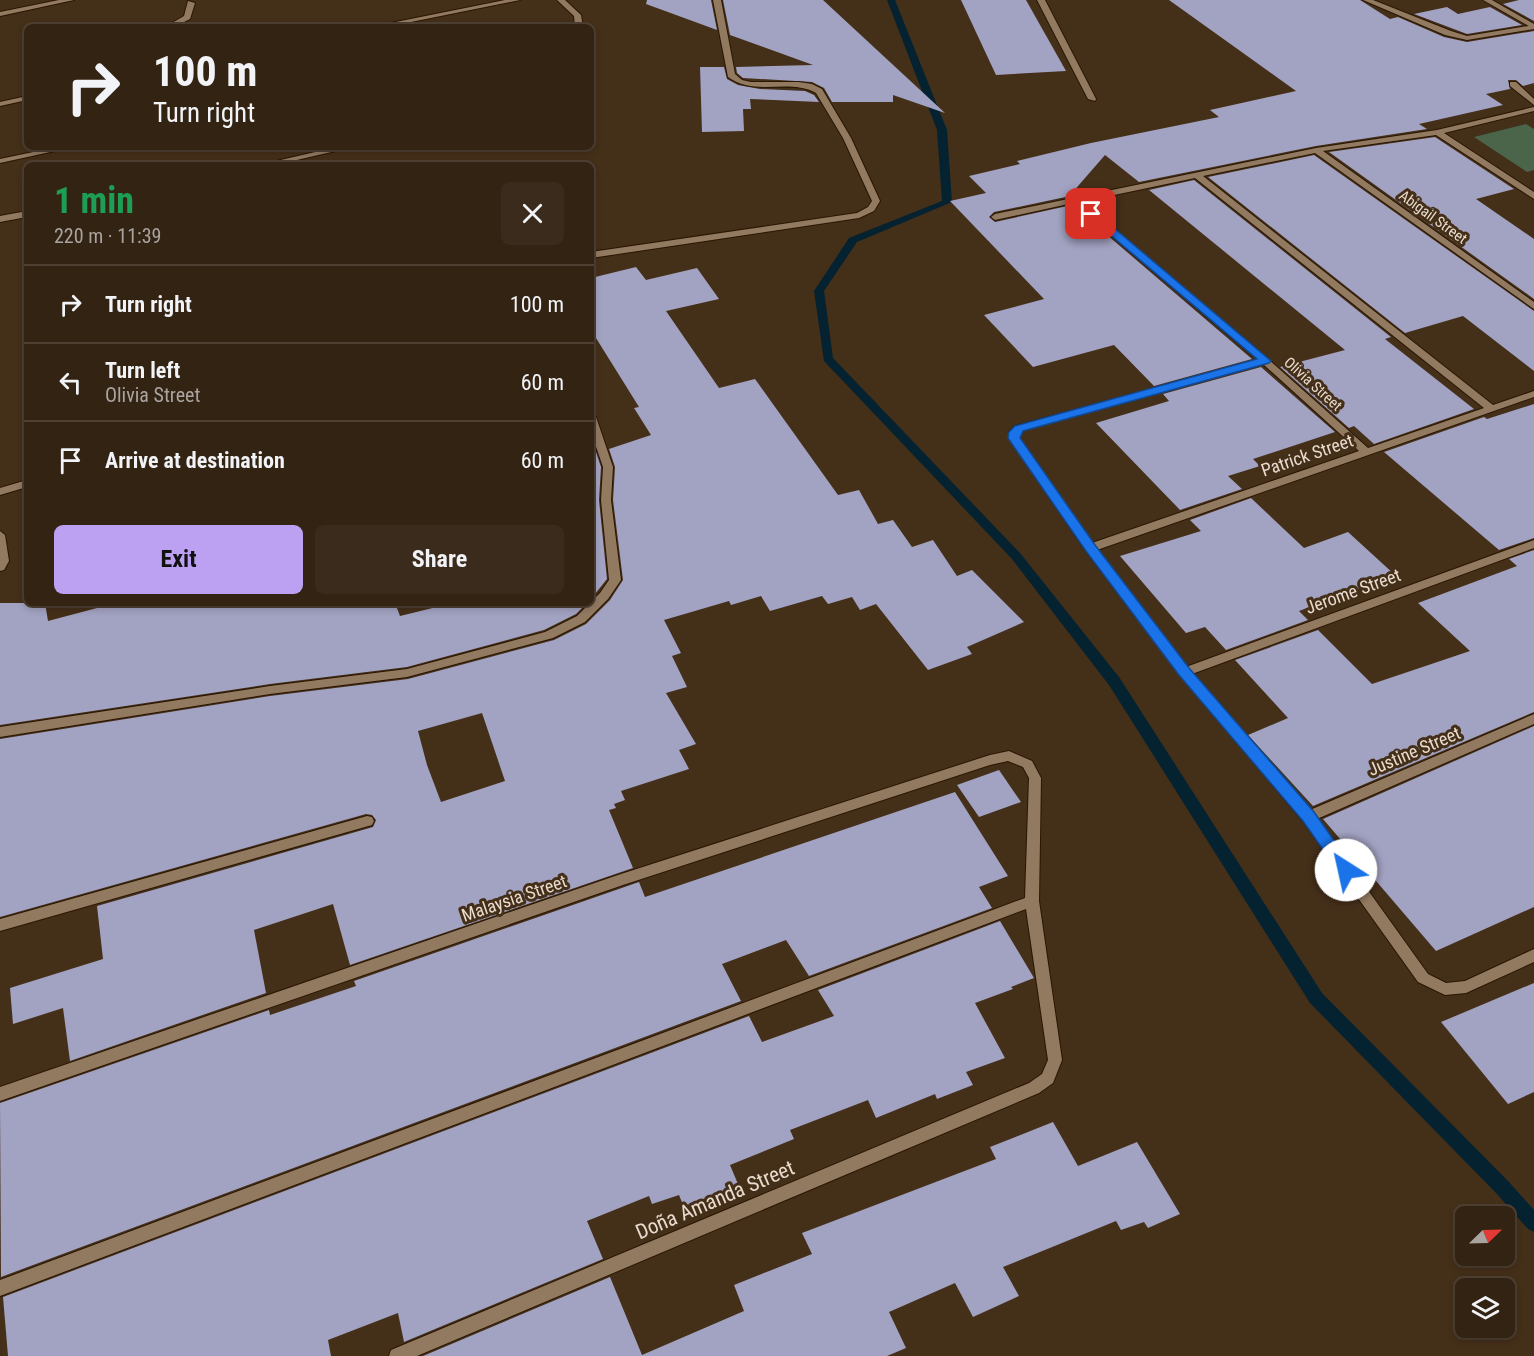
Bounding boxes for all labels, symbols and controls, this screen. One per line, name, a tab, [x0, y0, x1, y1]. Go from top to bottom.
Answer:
text: 100 m	[153, 47, 258, 96]
icon: right	[54, 48, 132, 126]
text: Turn right	[153, 97, 255, 129]
text: 1 min	[54, 180, 134, 222]
button: close	[501, 182, 564, 245]
street label: Abigail Street	[1396, 186, 1470, 248]
pin	[1065, 188, 1116, 239]
icon: arrive	[1074, 197, 1107, 230]
text: 220 m · 11:39	[54, 224, 161, 248]
icon: right	[54, 288, 87, 321]
text: Turn right	[105, 292, 192, 317]
text: 100 m	[510, 292, 564, 317]
street label: Olivia Street	[1280, 353, 1346, 415]
text: Turn left	[105, 358, 180, 383]
icon: left	[54, 366, 87, 399]
text: 60 m	[521, 370, 564, 395]
text: Olivia Street	[105, 383, 200, 407]
street label: Patrick Street	[1258, 429, 1356, 481]
icon: arrive	[54, 444, 87, 477]
text: Arrive at destination	[105, 448, 285, 473]
text: 60 m	[521, 448, 564, 473]
button: Exit	[54, 525, 303, 594]
button: Share	[315, 525, 564, 594]
street label: Jerome Street	[1303, 564, 1403, 618]
street label: Justine Street	[1365, 722, 1463, 780]
position arrow	[1314, 838, 1378, 902]
street label: Malaysia Street	[459, 870, 569, 926]
street label: Doña Amanda Street	[632, 1156, 798, 1244]
north arrow	[1455, 1206, 1515, 1266]
map controls	[1455, 1206, 1515, 1338]
button: layers	[1455, 1278, 1515, 1338]

